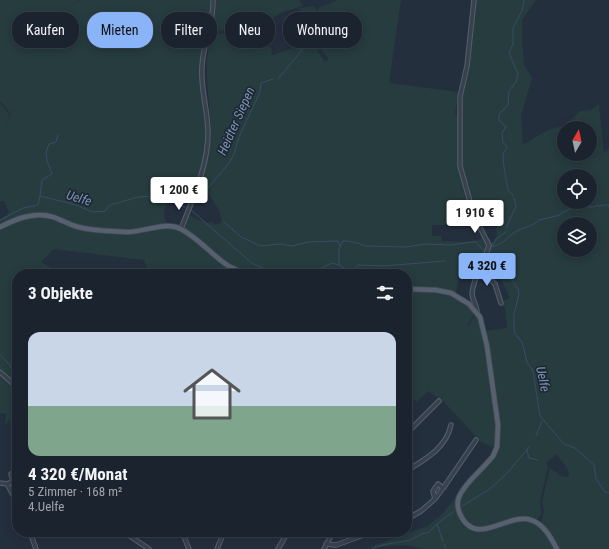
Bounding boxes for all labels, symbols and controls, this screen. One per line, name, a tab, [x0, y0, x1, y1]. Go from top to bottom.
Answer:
chip: Kaufen	[12, 12, 79, 48]
chip: Mieten	[87, 12, 153, 48]
chip: Filter	[161, 12, 217, 48]
chip: Neu	[225, 12, 275, 48]
chip: Wohnung	[283, 12, 362, 48]
water label: Heidter Siepen	[214, 85, 258, 157]
north arrow	[557, 121, 597, 161]
map controls	[557, 121, 597, 257]
button: locate	[557, 169, 597, 209]
pin: 1 200 €	[142, 177, 216, 211]
text: 1 200 €	[160, 182, 198, 197]
water label: Uelfe	[65, 187, 94, 209]
pin: 1 910 €	[438, 200, 512, 234]
text: 1 910 €	[456, 205, 494, 220]
button: layers	[557, 217, 597, 257]
pin: 4 320 €	[450, 253, 524, 287]
text: 4 320 €	[468, 258, 506, 273]
icon: filters	[374, 282, 396, 304]
text: 3 Objekte	[28, 283, 93, 303]
icon: home	[176, 358, 248, 430]
water label: Uelfe	[533, 365, 553, 393]
text: 4 320 €/Monat	[28, 464, 127, 484]
text: 5 Zimmer · 168 m²	[28, 484, 122, 499]
text: 4.Uelfe	[28, 499, 64, 514]

